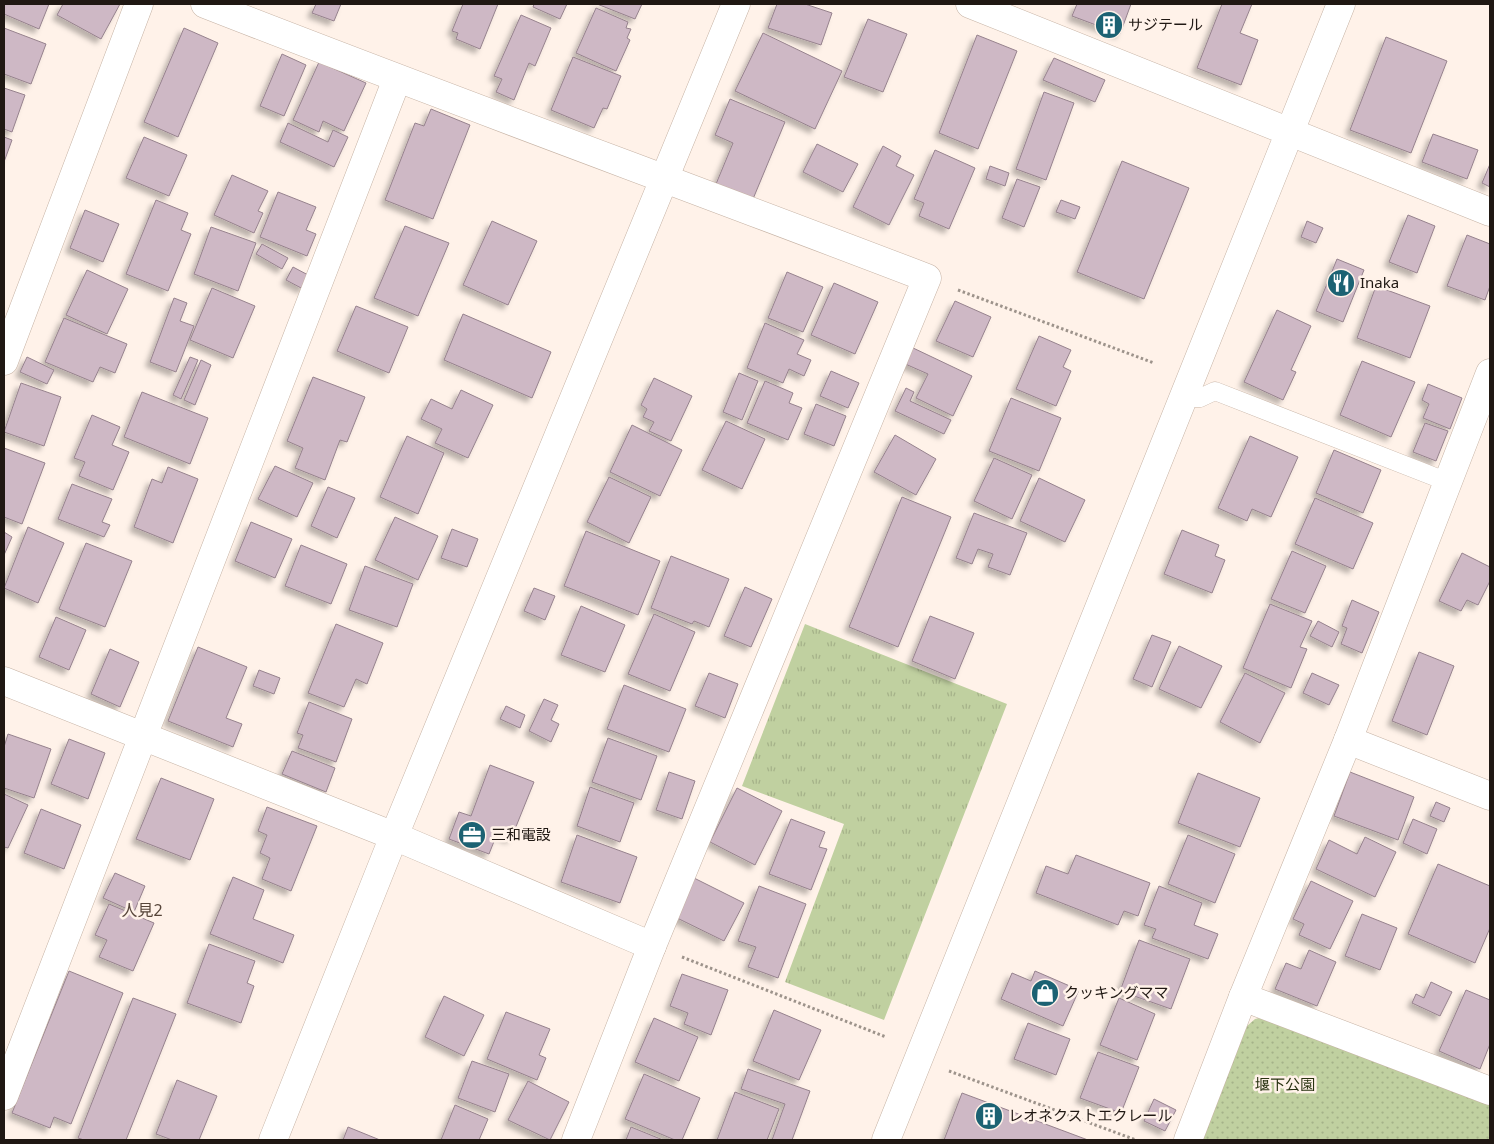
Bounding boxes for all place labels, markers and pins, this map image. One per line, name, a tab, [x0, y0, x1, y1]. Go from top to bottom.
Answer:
building icon: サジテール	[1094, 10, 1124, 40]
place label: サジテール	[1128, 14, 1203, 34]
restaurant icon: Inaka	[1326, 268, 1356, 298]
place label: Inaka	[1360, 272, 1399, 292]
office icon: 三和電設	[457, 820, 487, 850]
place label: 三和電設	[491, 824, 551, 844]
shop icon: クッキングママ	[1030, 978, 1060, 1008]
place label: クッキングママ	[1064, 982, 1169, 1002]
building icon: レオネクストエクレール	[974, 1101, 1004, 1131]
place label: レオネクストエクレール	[1008, 1105, 1173, 1125]

